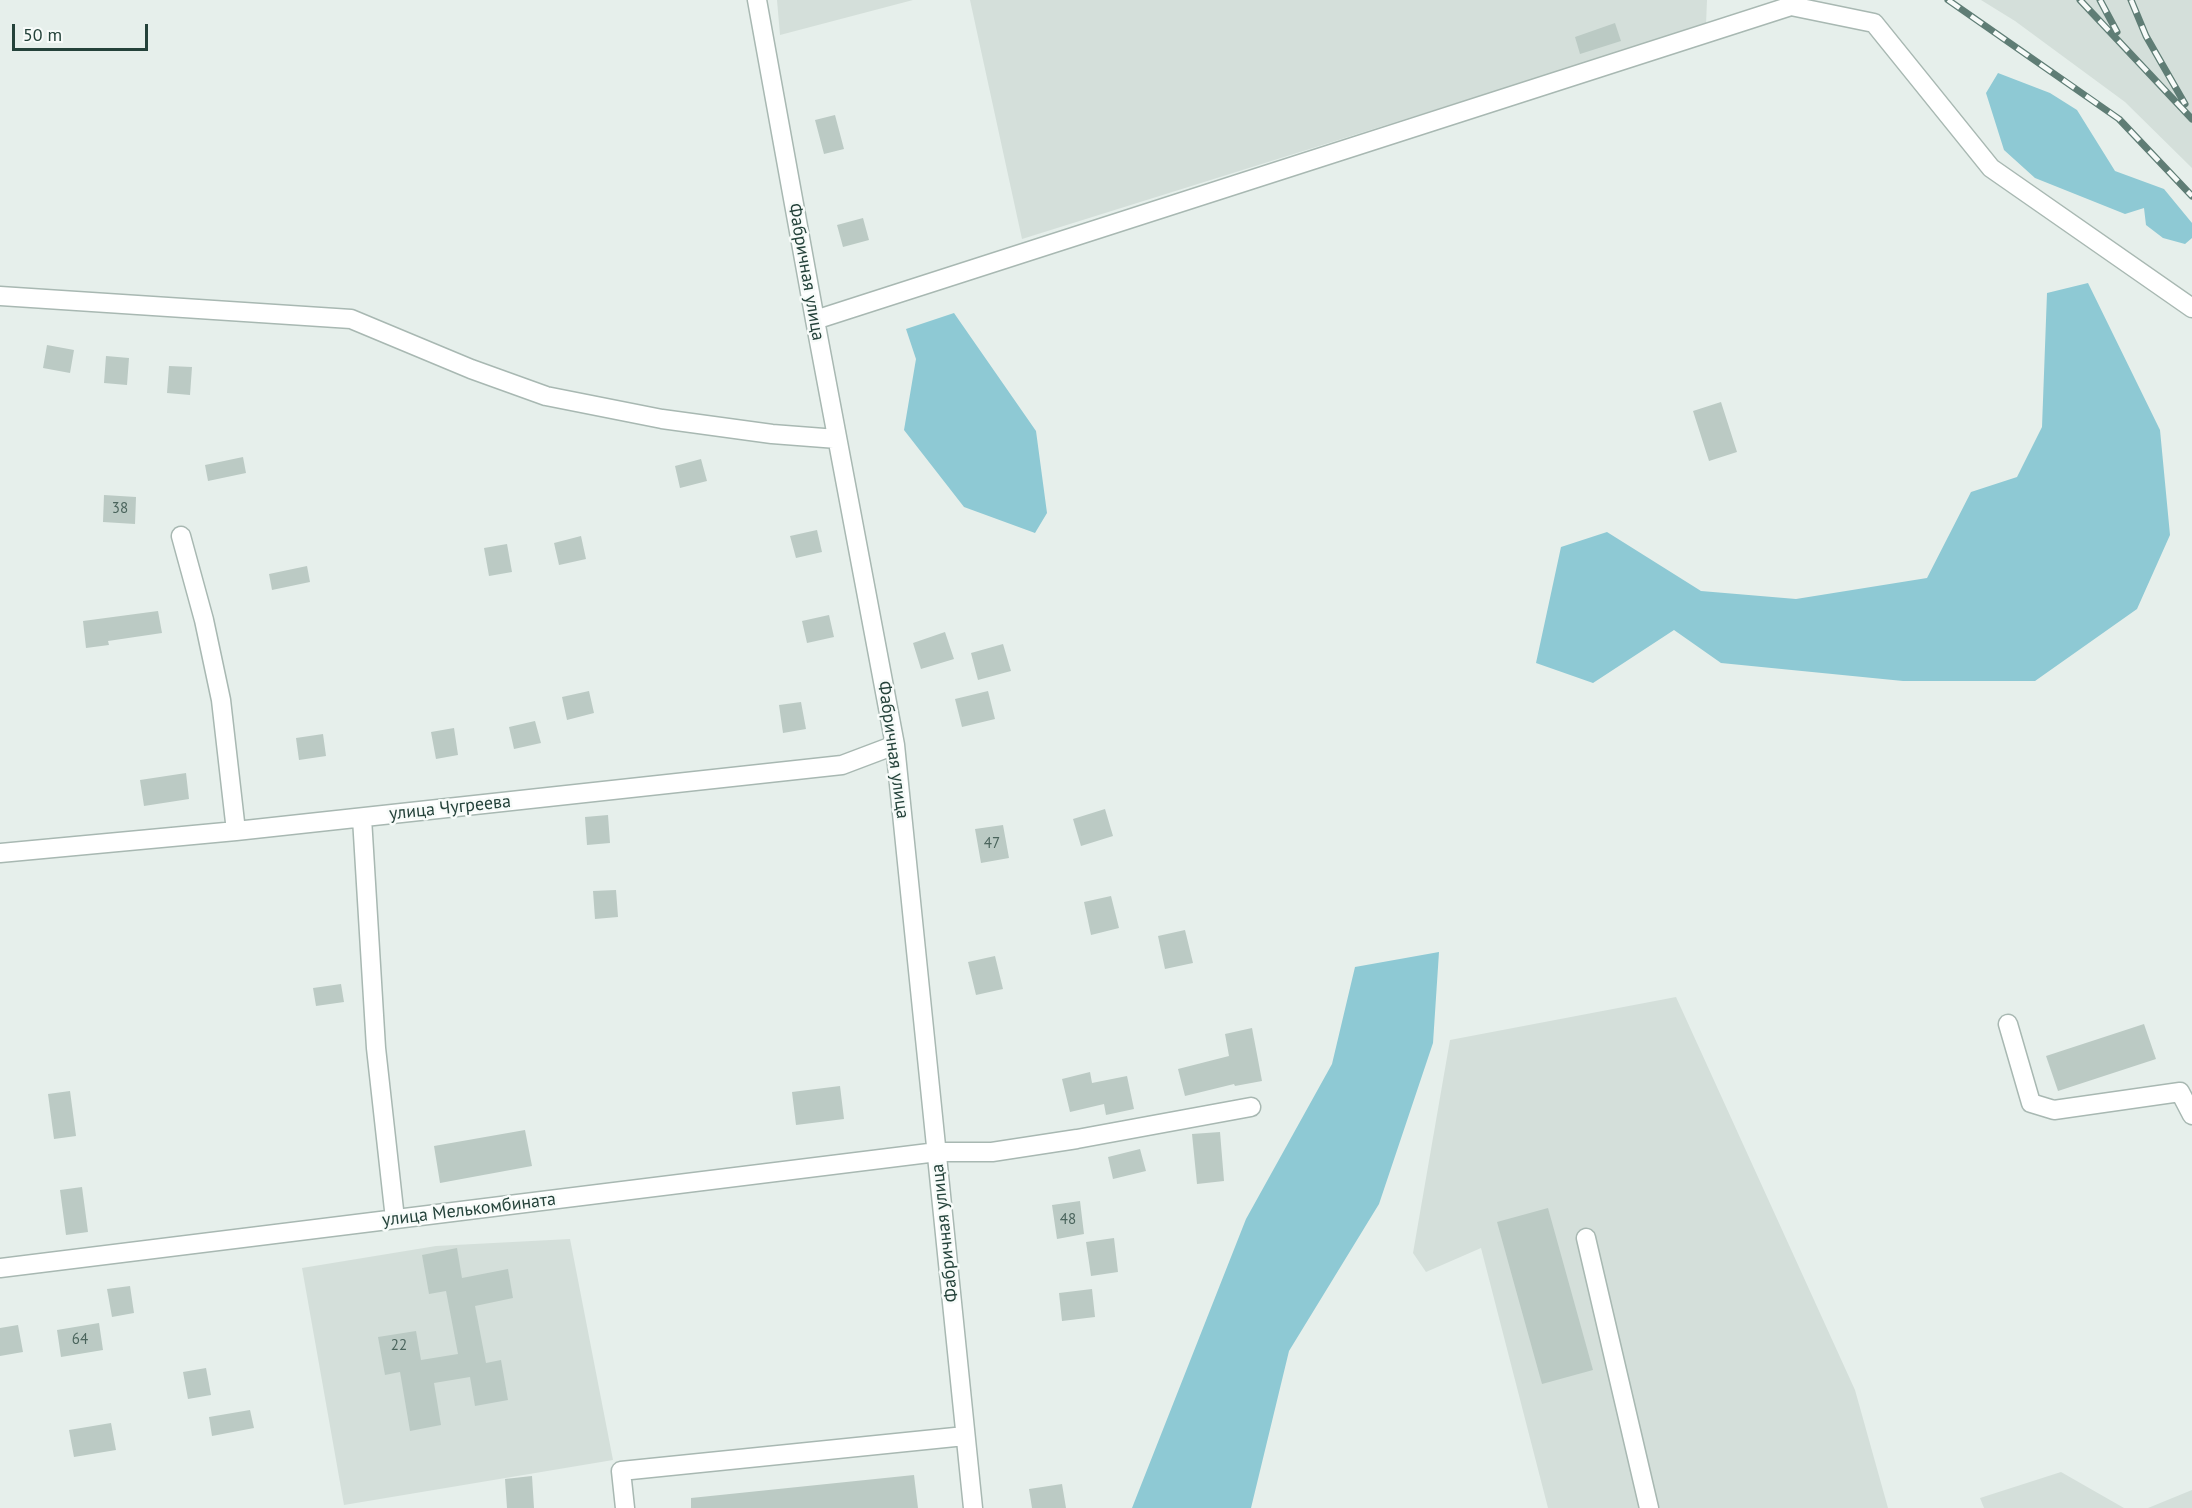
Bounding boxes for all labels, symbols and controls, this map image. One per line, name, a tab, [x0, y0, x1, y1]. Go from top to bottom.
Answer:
scale bar	[15, 12, 152, 50]
text: 50 m	[23, 23, 62, 46]
street label: Фабричная улица	[783, 202, 829, 342]
house number: 38	[112, 500, 128, 518]
street label: Фабричная улица	[873, 680, 913, 820]
street label: улица Чугреева	[388, 791, 512, 825]
house number: 47	[984, 835, 1000, 853]
street label: Фабричная улица	[927, 1163, 963, 1303]
street label: улица Мелькомбината	[381, 1189, 557, 1231]
house number: 48	[1060, 1211, 1076, 1229]
house number: 64	[72, 1331, 88, 1349]
house number: 22	[391, 1337, 407, 1355]

